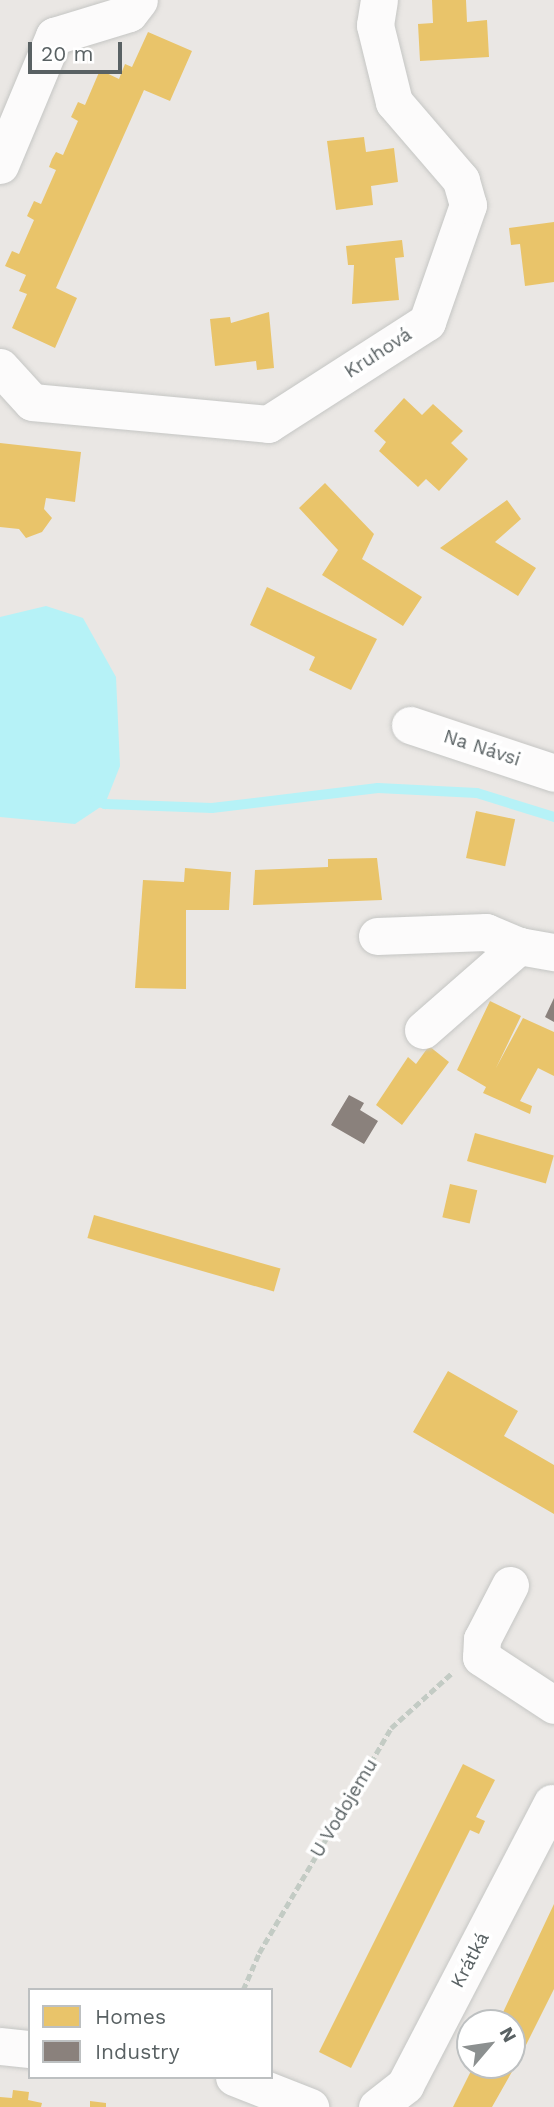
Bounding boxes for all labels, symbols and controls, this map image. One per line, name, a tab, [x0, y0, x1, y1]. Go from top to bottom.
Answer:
scale bar	[32, 28, 126, 72]
text: 20 m	[41, 41, 93, 66]
street label: Kruhová	[340, 323, 416, 383]
street label: Na Návsi	[440, 725, 524, 771]
street label: U Vodojemu	[305, 1754, 383, 1862]
street label: Krátká	[446, 1928, 494, 1992]
legend	[28, 1988, 273, 2079]
text: Homes	[95, 2004, 166, 2029]
north arrow	[456, 2009, 526, 2079]
text: N	[495, 2023, 522, 2046]
text: Industry	[95, 2039, 180, 2064]

